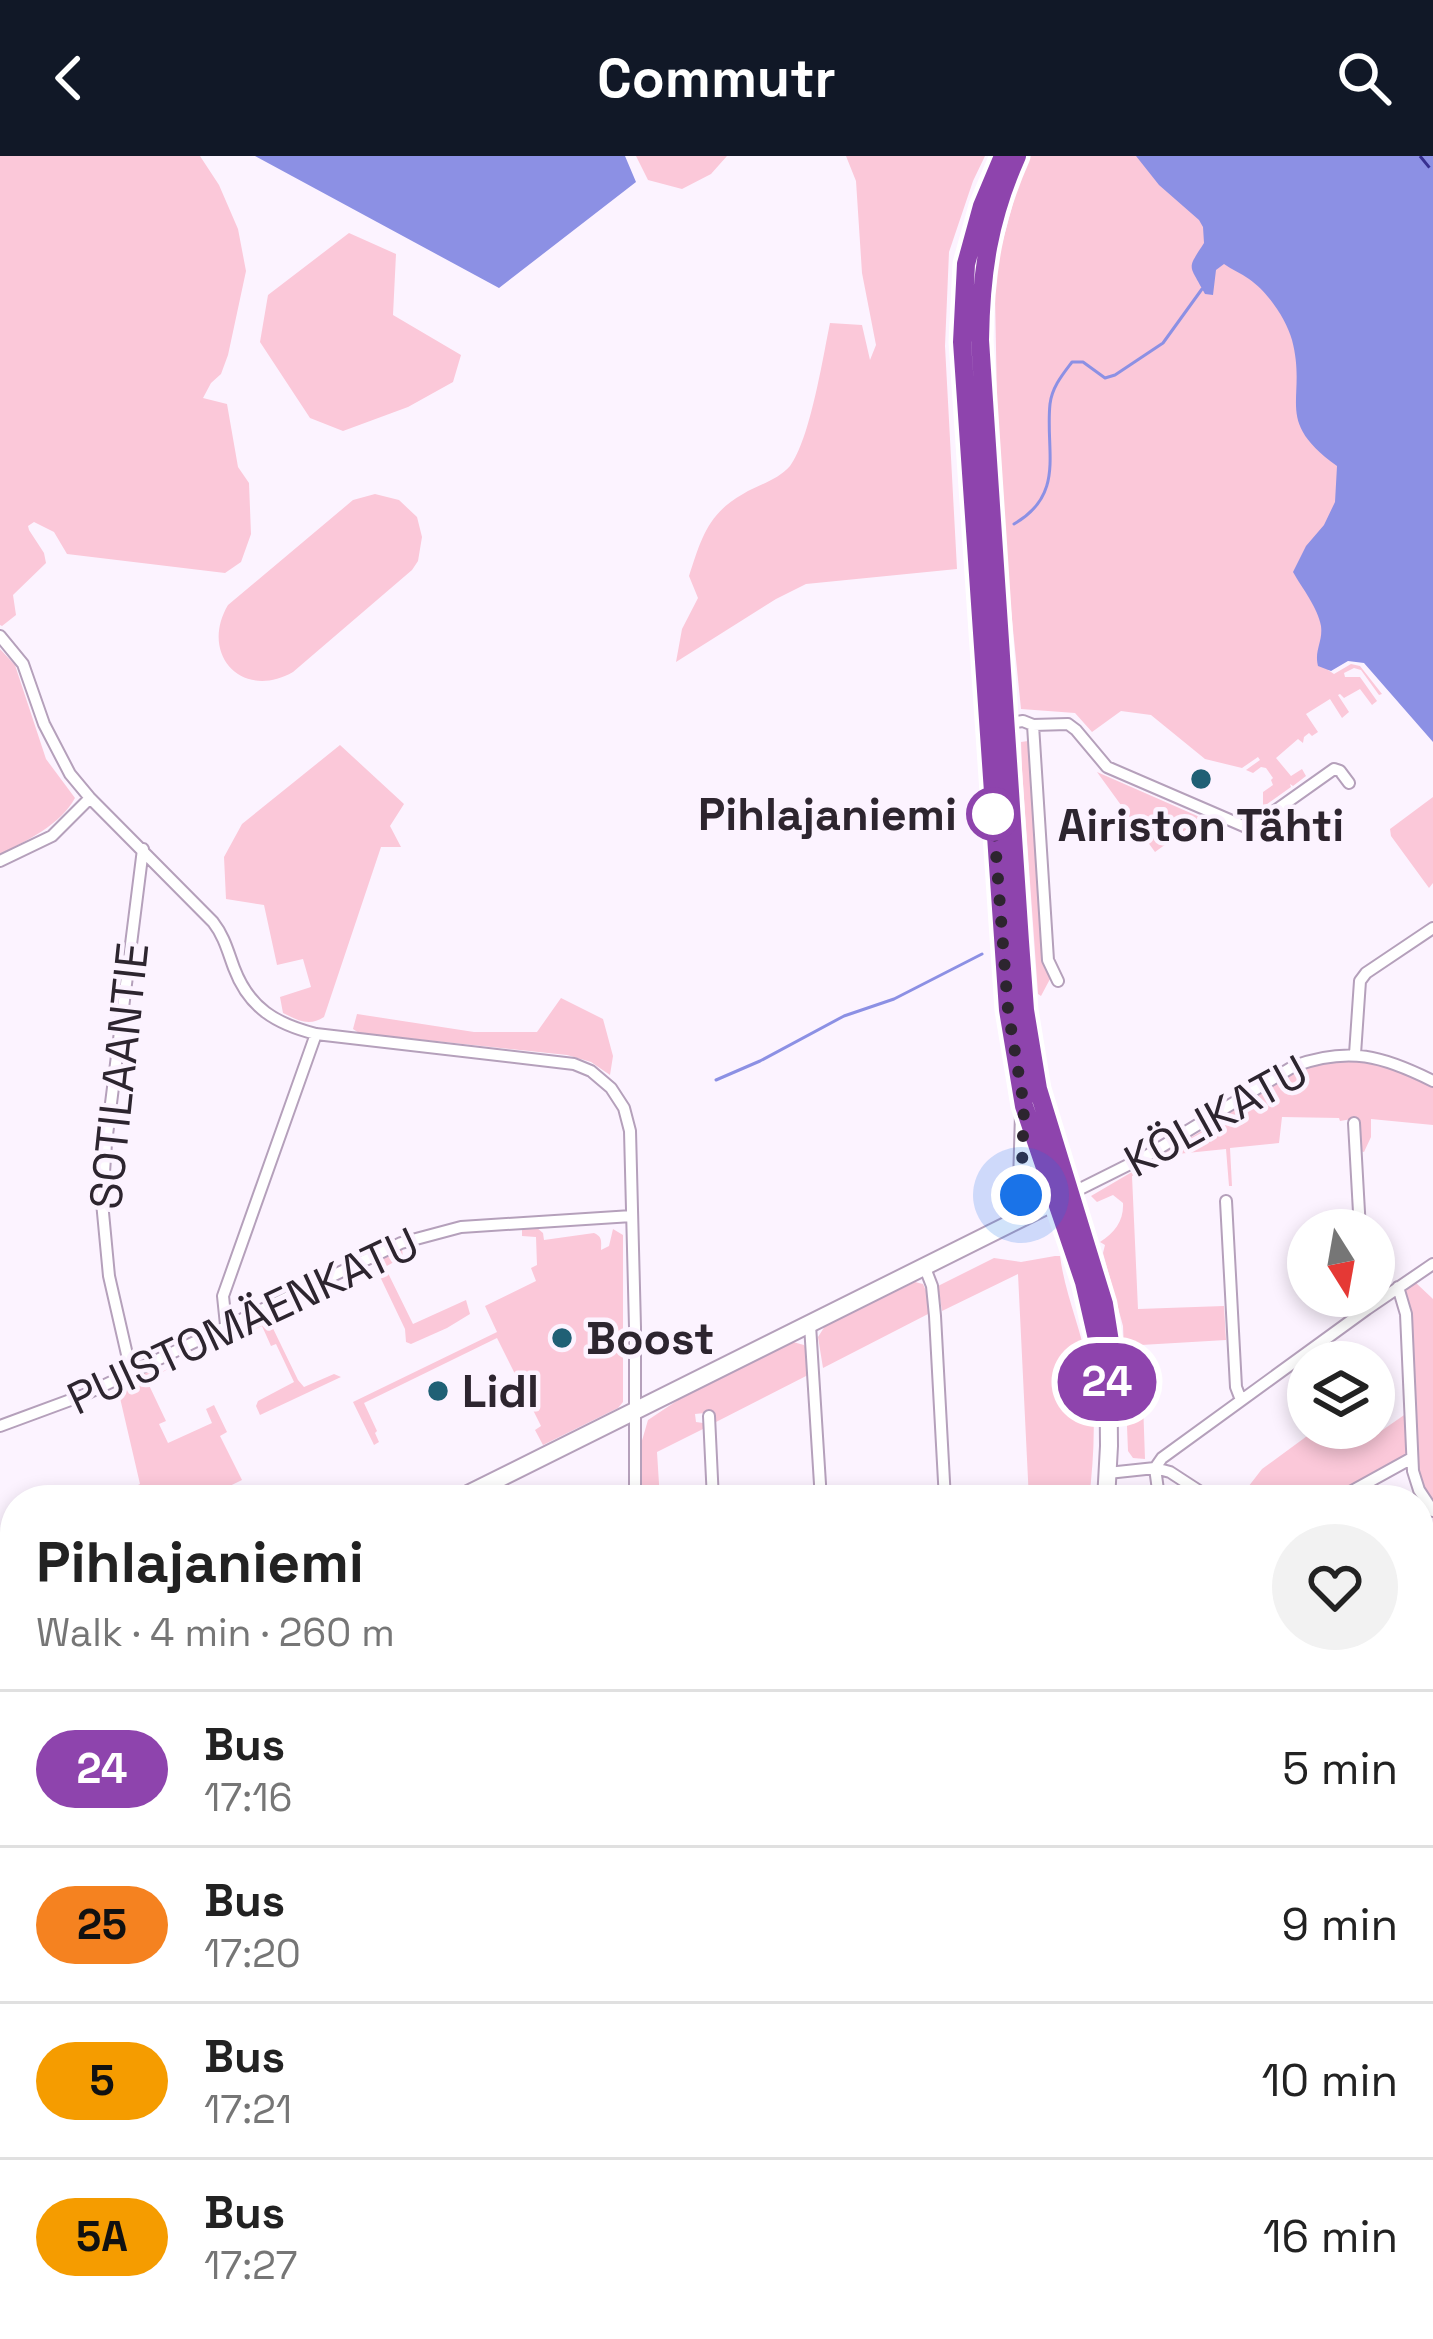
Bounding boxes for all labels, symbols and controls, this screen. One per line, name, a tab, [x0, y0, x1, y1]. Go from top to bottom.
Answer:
text: Commutr	[597, 44, 836, 113]
icon: back	[36, 45, 102, 111]
icon: search	[1331, 45, 1397, 111]
marker: Airiston Tähti	[1188, 766, 1214, 792]
place label: Pihlajaniemi	[698, 786, 957, 843]
marker: Pihlajaniemi	[968, 789, 1018, 839]
place label: Airiston Tähti	[1058, 797, 1344, 854]
street label: SOTILAANTIE	[77, 940, 161, 1212]
street label: KÖLIKATU	[1114, 1042, 1318, 1190]
your location	[991, 1165, 1051, 1225]
north arrow	[1287, 1209, 1395, 1317]
map controls	[1287, 1209, 1395, 1449]
street label: PUISTOMÄENKATU	[58, 1215, 428, 1427]
place label: Boost	[586, 1310, 715, 1367]
marker: Boost	[549, 1325, 575, 1351]
button: layers	[1287, 1341, 1395, 1449]
line badge: 24	[1053, 1343, 1161, 1421]
text: 24	[1082, 1355, 1133, 1408]
place label: Lidl	[462, 1363, 539, 1420]
marker: Lidl	[425, 1378, 451, 1404]
button: heart	[1272, 1524, 1398, 1650]
text: Pihlajaniemi	[36, 1526, 364, 1599]
text: Walk · 4 min · 260 m	[36, 1608, 395, 1657]
text: Bus	[204, 1716, 285, 1773]
text: 5 min	[1282, 1740, 1398, 1797]
text: 24	[77, 1742, 128, 1795]
text: 17:16	[204, 1773, 292, 1822]
text: Bus	[204, 1872, 285, 1929]
text: 9 min	[1282, 1896, 1398, 1953]
text: 25	[77, 1898, 127, 1951]
text: 17:20	[204, 1929, 301, 1978]
text: Bus	[204, 2028, 285, 2085]
text: 10 min	[1261, 2052, 1398, 2109]
text: 5	[89, 2054, 115, 2107]
text: 17:21	[204, 2085, 292, 2134]
text: Bus	[204, 2184, 285, 2241]
text: 16 min	[1263, 2208, 1398, 2265]
text: 5A	[76, 2210, 128, 2263]
text: 17:27	[204, 2241, 297, 2290]

